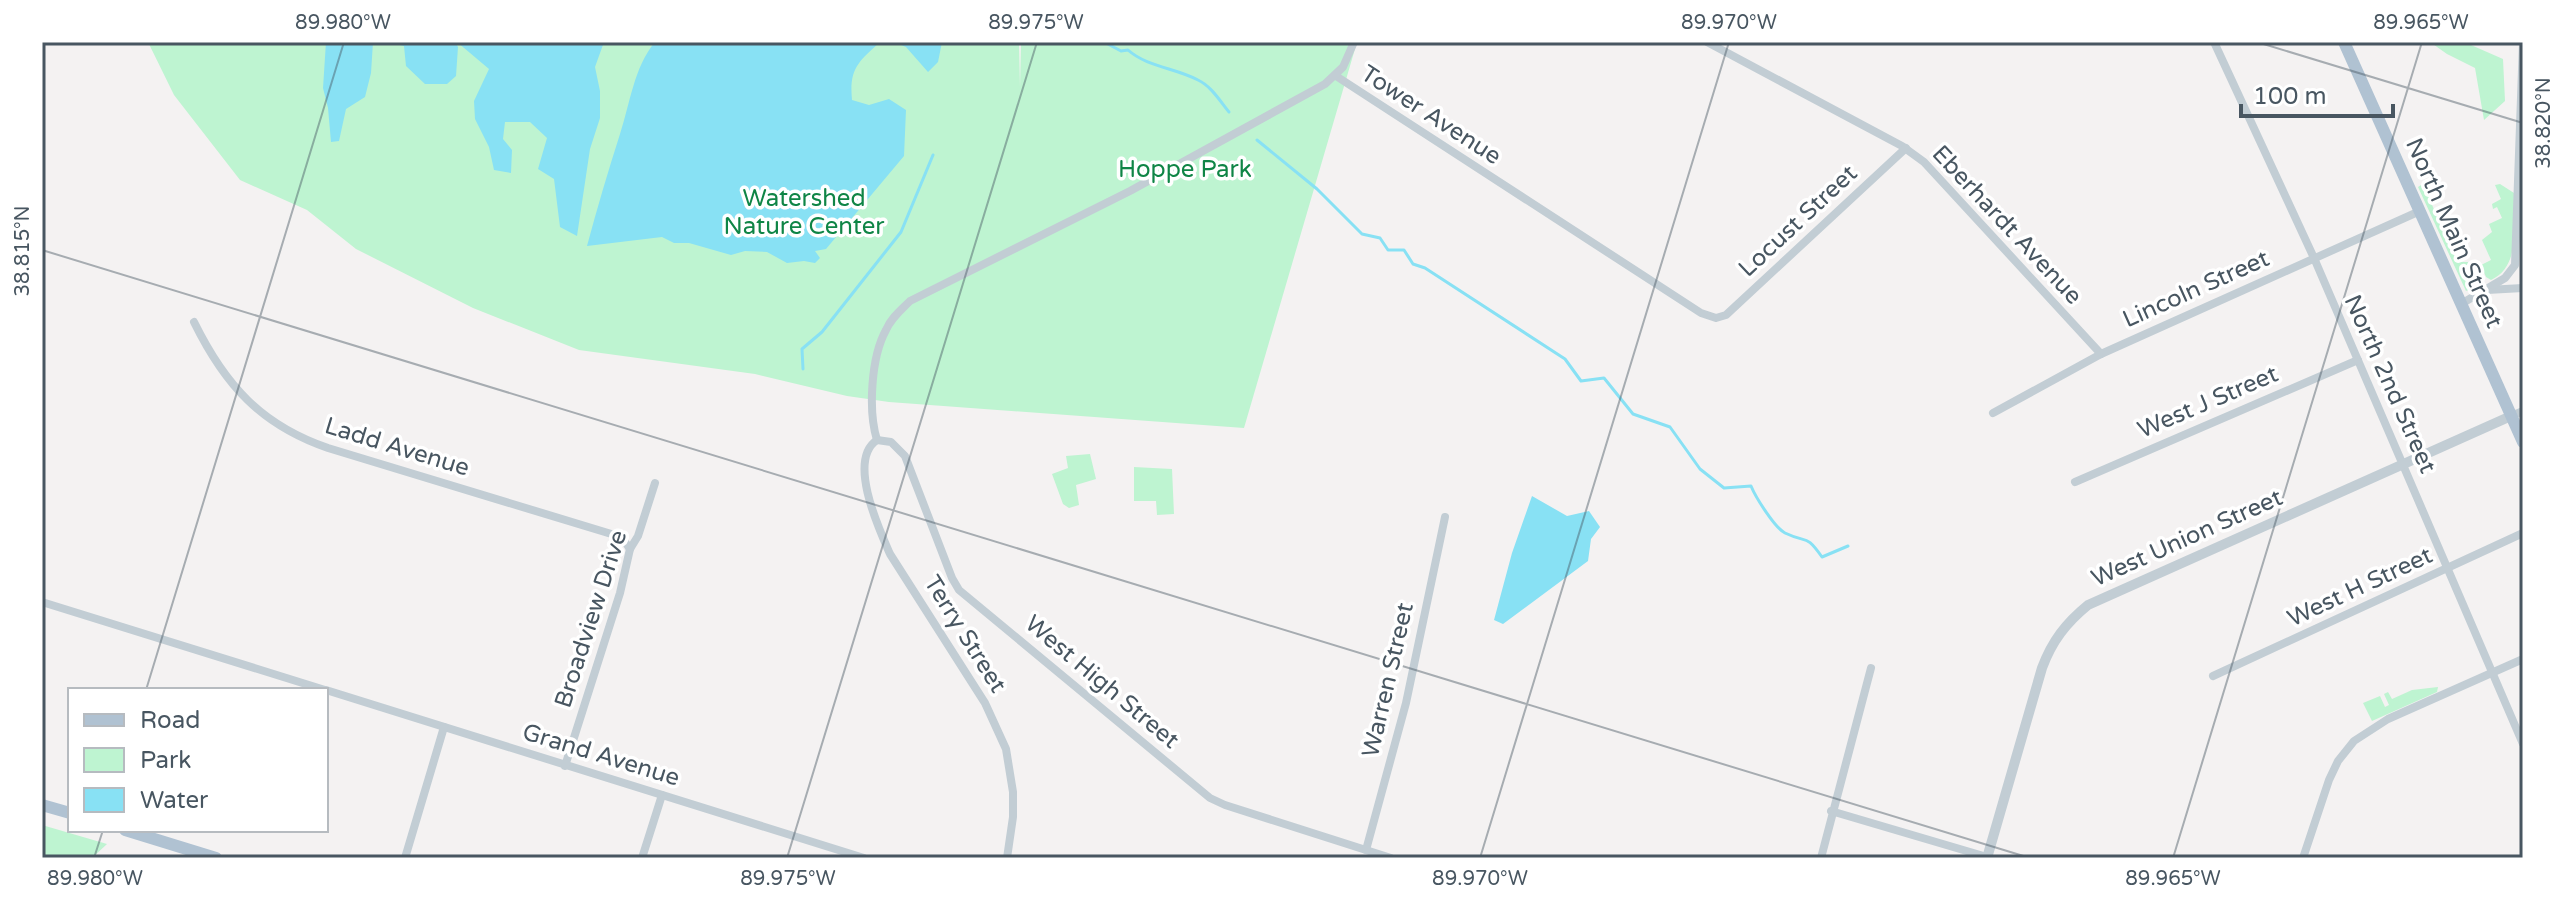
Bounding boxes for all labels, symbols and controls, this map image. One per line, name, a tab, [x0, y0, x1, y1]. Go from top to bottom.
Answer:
text: 89.980°W	[295, 11, 391, 35]
text: 89.975°W	[988, 11, 1084, 35]
text: 89.970°W	[1681, 11, 1777, 35]
text: 89.965°W	[2373, 11, 2469, 35]
street label: Tower Avenue	[1355, 59, 1507, 171]
scale bar	[2241, 68, 2393, 118]
text: 38.820°N	[2532, 77, 2556, 169]
text: 100 m	[2253, 82, 2327, 111]
street label: North Main Street	[2399, 134, 2509, 332]
street label: Eberhardt Avenue	[1926, 140, 2088, 310]
park label: Hoppe Park	[1118, 155, 1252, 184]
street label: Locust Street	[1733, 159, 1863, 283]
park label: Watershed Nature Center	[724, 184, 885, 241]
text: 38.815°N	[11, 205, 35, 297]
street label: Lincoln Street	[2118, 244, 2274, 334]
street label: North 2nd Street	[2338, 290, 2442, 478]
street label: West J Street	[2133, 359, 2283, 445]
street label: Ladd Avenue	[321, 411, 473, 483]
street label: West Union Street	[2087, 483, 2287, 593]
street label: Broadview Drive	[549, 527, 633, 711]
street label: West H Street	[2283, 541, 2437, 633]
street label: Terry Street	[918, 570, 1012, 698]
street label: Warren Street	[1356, 600, 1420, 760]
street label: West High Street	[1019, 609, 1185, 755]
legend	[68, 688, 328, 832]
text: Road	[140, 706, 200, 735]
street label: Grand Avenue	[519, 717, 683, 793]
text: Park	[140, 746, 191, 775]
text: Water	[140, 786, 209, 815]
text: 89.980°W	[47, 867, 143, 891]
text: 89.975°W	[740, 867, 836, 891]
text: 89.970°W	[1432, 867, 1528, 891]
text: 89.965°W	[2125, 867, 2221, 891]

